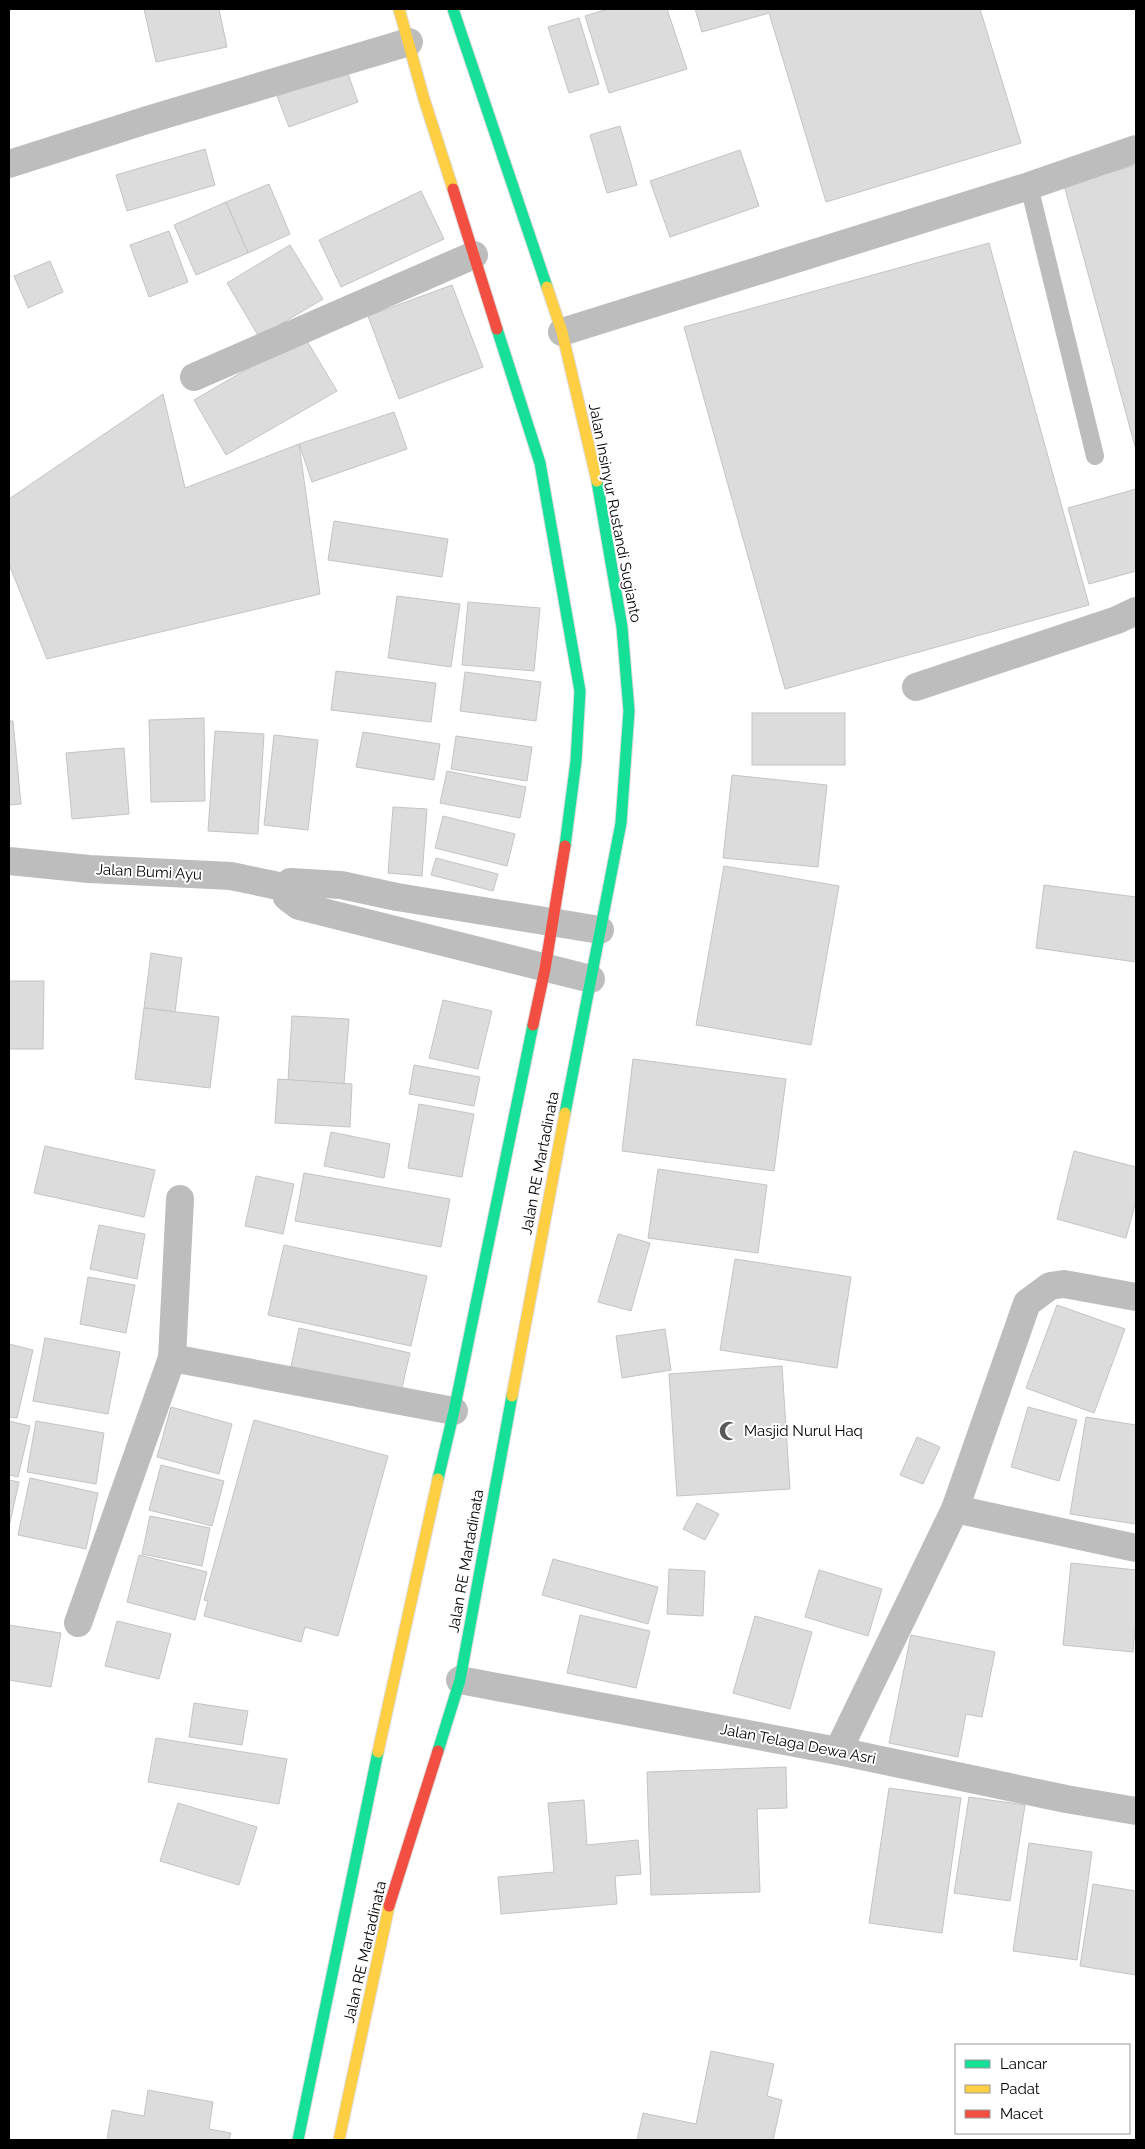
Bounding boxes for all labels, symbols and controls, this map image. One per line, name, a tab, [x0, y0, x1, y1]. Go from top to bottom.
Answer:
street label: Jalan Insinyur Rustandi Sugianto	[585, 402, 645, 624]
street label: Jalan Bumi Ayu	[96, 860, 203, 884]
street label: Jalan RE Martadinata	[517, 1090, 563, 1236]
mosque icon: Masjid Nurul Haq	[718, 1420, 740, 1442]
place label: Masjid Nurul Haq	[744, 1422, 863, 1440]
street label: Jalan RE Martadinata	[445, 1488, 487, 1634]
street label: Jalan Telaga Dewa Asri	[719, 1720, 877, 1768]
street label: Jalan RE Martadinata	[340, 1879, 390, 2025]
legend	[955, 2044, 1130, 2134]
text: Lancar	[1000, 2055, 1048, 2073]
text: Padat	[1000, 2080, 1040, 2098]
text: Macet	[1000, 2105, 1043, 2123]

